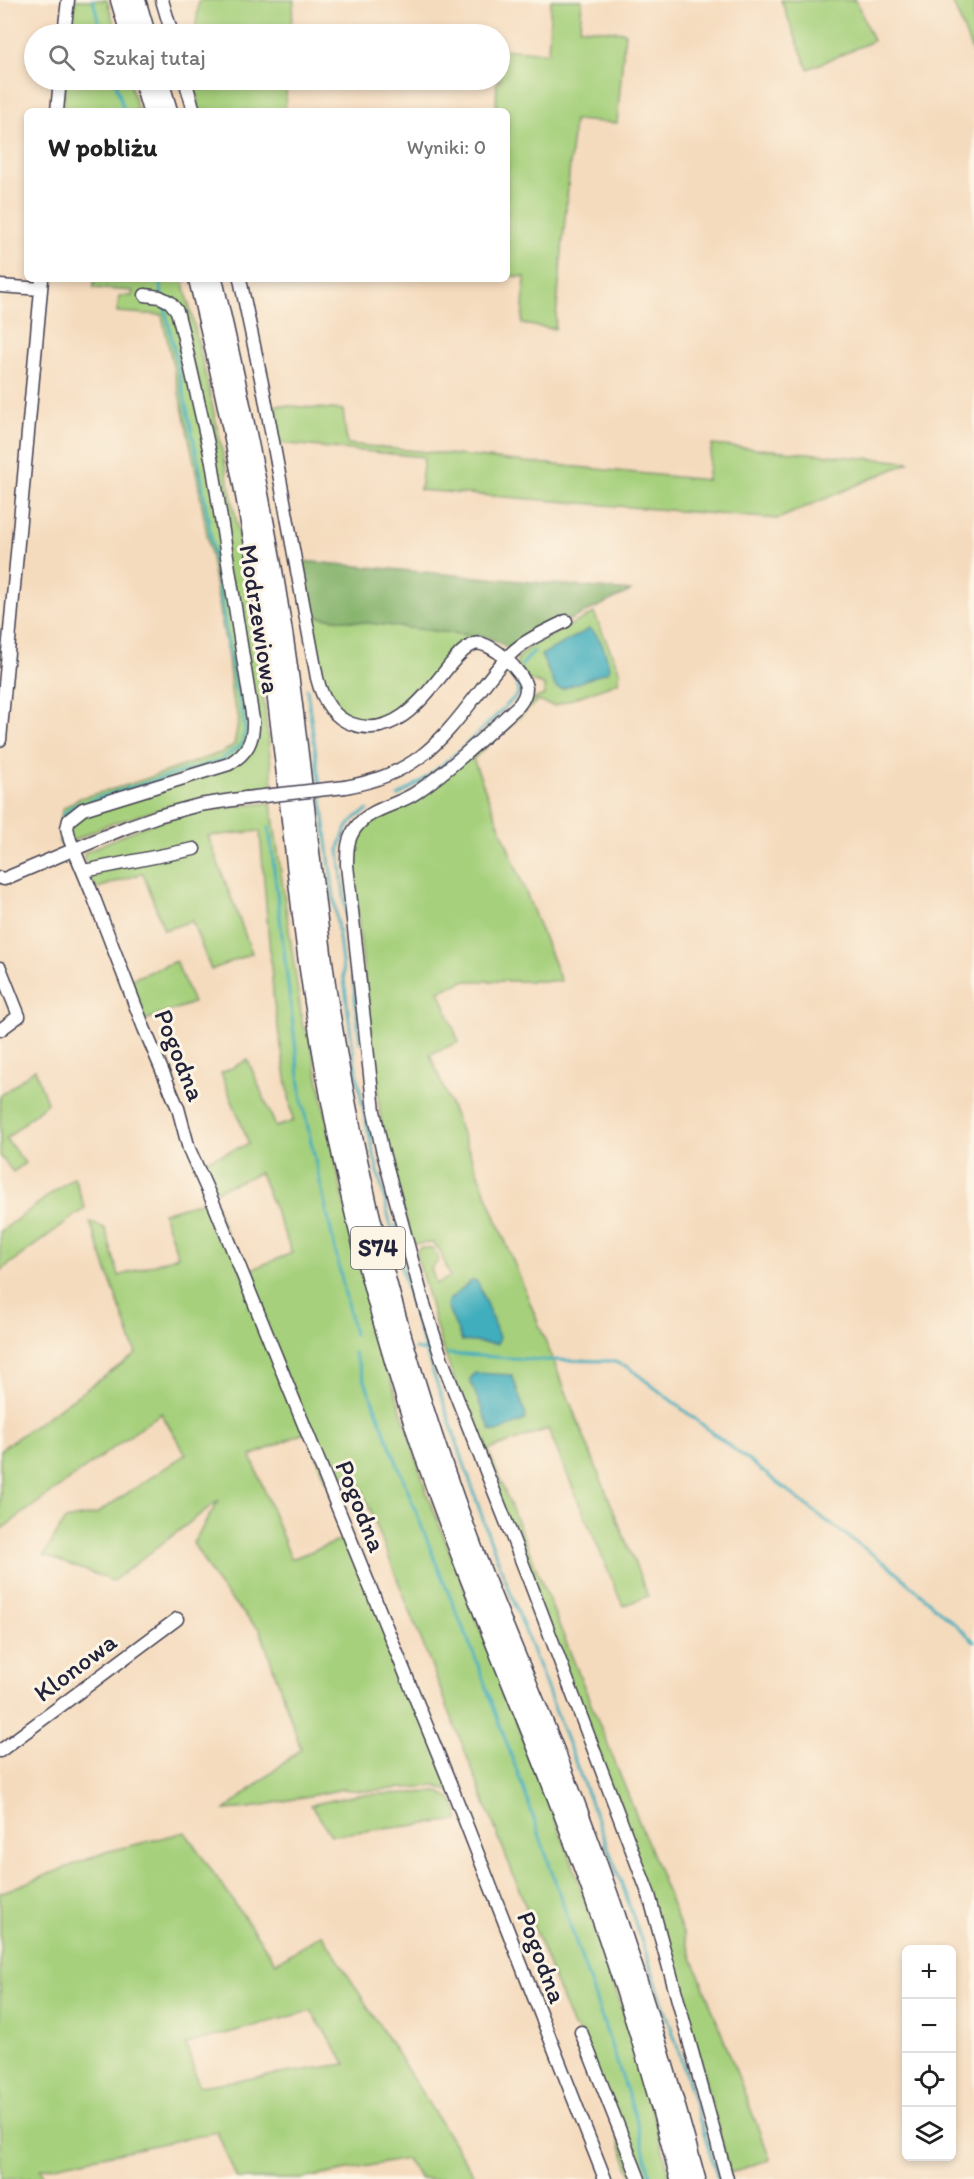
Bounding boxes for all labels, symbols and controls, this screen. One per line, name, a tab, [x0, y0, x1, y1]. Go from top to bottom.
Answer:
search box	[24, 24, 510, 90]
icon: search	[45, 41, 78, 74]
text: Szukaj tutaj	[93, 44, 206, 71]
text: W pobliżu	[48, 131, 157, 163]
text: Wyniki: 0	[407, 135, 486, 159]
street label: Modrzewiowa	[232, 542, 288, 696]
street label: Pogodna	[147, 1004, 213, 1106]
road number: S74	[351, 1227, 405, 1269]
street label: Pogodna	[328, 1455, 394, 1557]
street label: Klonowa	[27, 1625, 123, 1709]
street label: Pogodna	[510, 1906, 574, 2008]
map controls	[902, 1945, 956, 2161]
button: +	[902, 1945, 956, 1999]
button: −	[902, 1999, 956, 2053]
button: locate	[902, 2053, 956, 2107]
button: layers	[902, 2107, 956, 2161]

